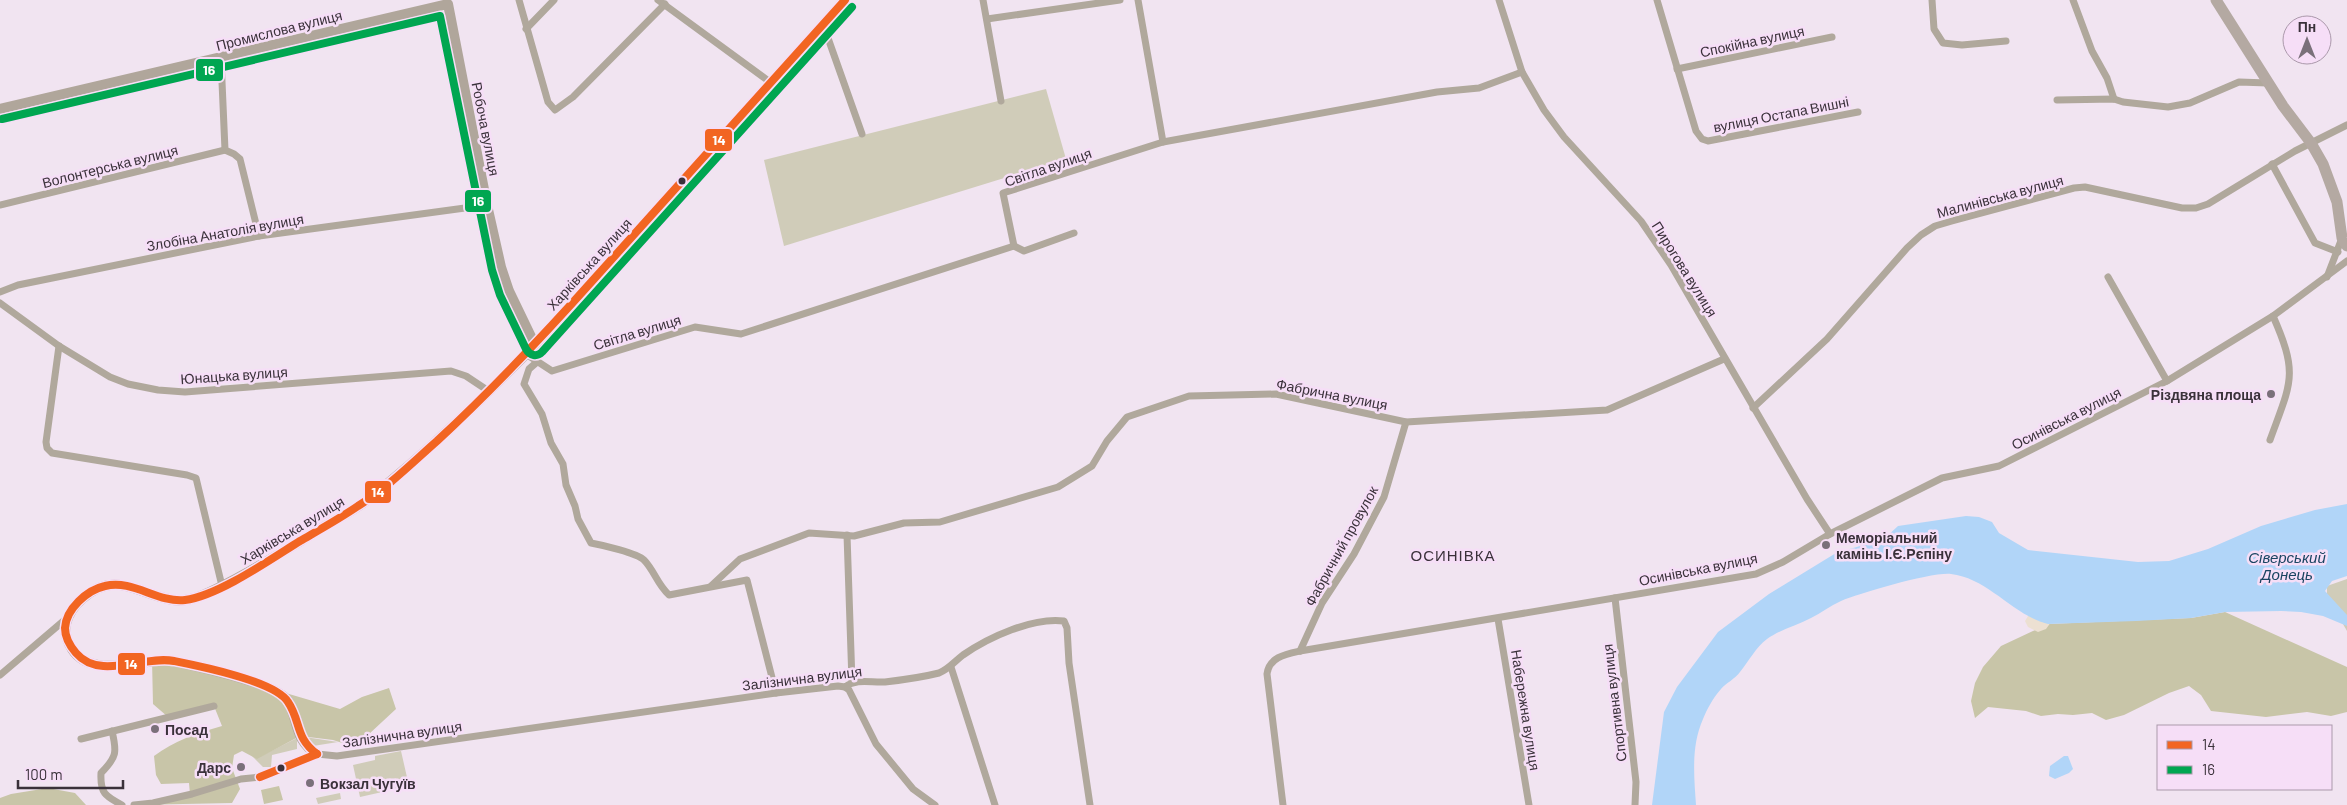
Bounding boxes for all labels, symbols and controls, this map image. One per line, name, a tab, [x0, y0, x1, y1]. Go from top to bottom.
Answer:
street label: Промислова вулиця	[214, 6, 344, 54]
north arrow	[2282, 15, 2332, 65]
text: Пн	[2298, 18, 2316, 35]
street label: Спокійна вулиця	[1698, 22, 1806, 60]
line badge: 16	[195, 58, 224, 82]
text: 16	[203, 61, 216, 78]
street label: Робоча вулиця	[469, 81, 503, 177]
street label: вулиця Остапа Вишні	[1712, 93, 1850, 135]
line badge: 14	[704, 128, 733, 152]
text: 14	[712, 131, 726, 148]
street label: Волонтерська вулиця	[40, 141, 180, 191]
street label: Світла вулиця	[1002, 144, 1094, 190]
street label: Малинівська вулиця	[1935, 171, 2065, 221]
unlabelled marker	[677, 176, 687, 186]
line badge: 16	[464, 189, 492, 213]
text: 16	[472, 192, 485, 209]
street label: Злобіна Анатолія вулиця	[145, 210, 305, 254]
street label: Харківська вулиця	[543, 214, 635, 314]
street label: Пирогова вулиця	[1649, 218, 1721, 320]
street label: Світла вулиця	[591, 311, 683, 353]
street label: Юнацька вулиця	[180, 363, 288, 387]
street label: Фабрична вулиця	[1275, 375, 1389, 413]
street label: Осинівська вулиця	[2008, 383, 2124, 453]
place label: Різдвяна площа	[2151, 386, 2261, 403]
marker: Різдвяна площа	[2265, 388, 2277, 400]
line badge: 14	[364, 480, 392, 504]
street label: Фабричний провулок	[1301, 482, 1382, 609]
text: 14	[371, 483, 385, 500]
street label: Харківська вулиця	[237, 492, 347, 568]
place label: Меморіальний камінь І.Є.Рєпіну	[1836, 529, 1952, 562]
marker: Меморіальний камінь І.Є.Рєпіну	[1820, 539, 1832, 551]
district label: ОСИНІВКА	[1410, 546, 1496, 564]
water label: Сіверський Донець	[2248, 548, 2326, 583]
street label: Осинівська вулиця	[1637, 549, 1759, 589]
street label: Спортивна вулиця	[1598, 643, 1630, 763]
street label: Набережна вулиця	[1508, 648, 1544, 772]
line badge: 14	[117, 652, 146, 676]
text: 14	[124, 655, 138, 672]
street label: Залізнична вулиця	[741, 662, 863, 694]
street label: Залізнична вулиця	[341, 717, 463, 751]
place label: Посад	[165, 721, 208, 738]
marker: Посад	[149, 723, 161, 735]
legend	[2157, 725, 2332, 790]
text: 14	[2202, 735, 2216, 753]
scale bar	[18, 758, 122, 790]
place label: Дарс	[197, 759, 231, 776]
text: 16	[2202, 760, 2215, 778]
marker: Дарс	[235, 761, 247, 773]
unlabelled marker	[276, 763, 286, 773]
text: 100 m	[25, 765, 63, 783]
place label: Вокзал Чугуїв	[320, 775, 416, 792]
marker: Вокзал Чугуїв	[304, 777, 316, 789]

